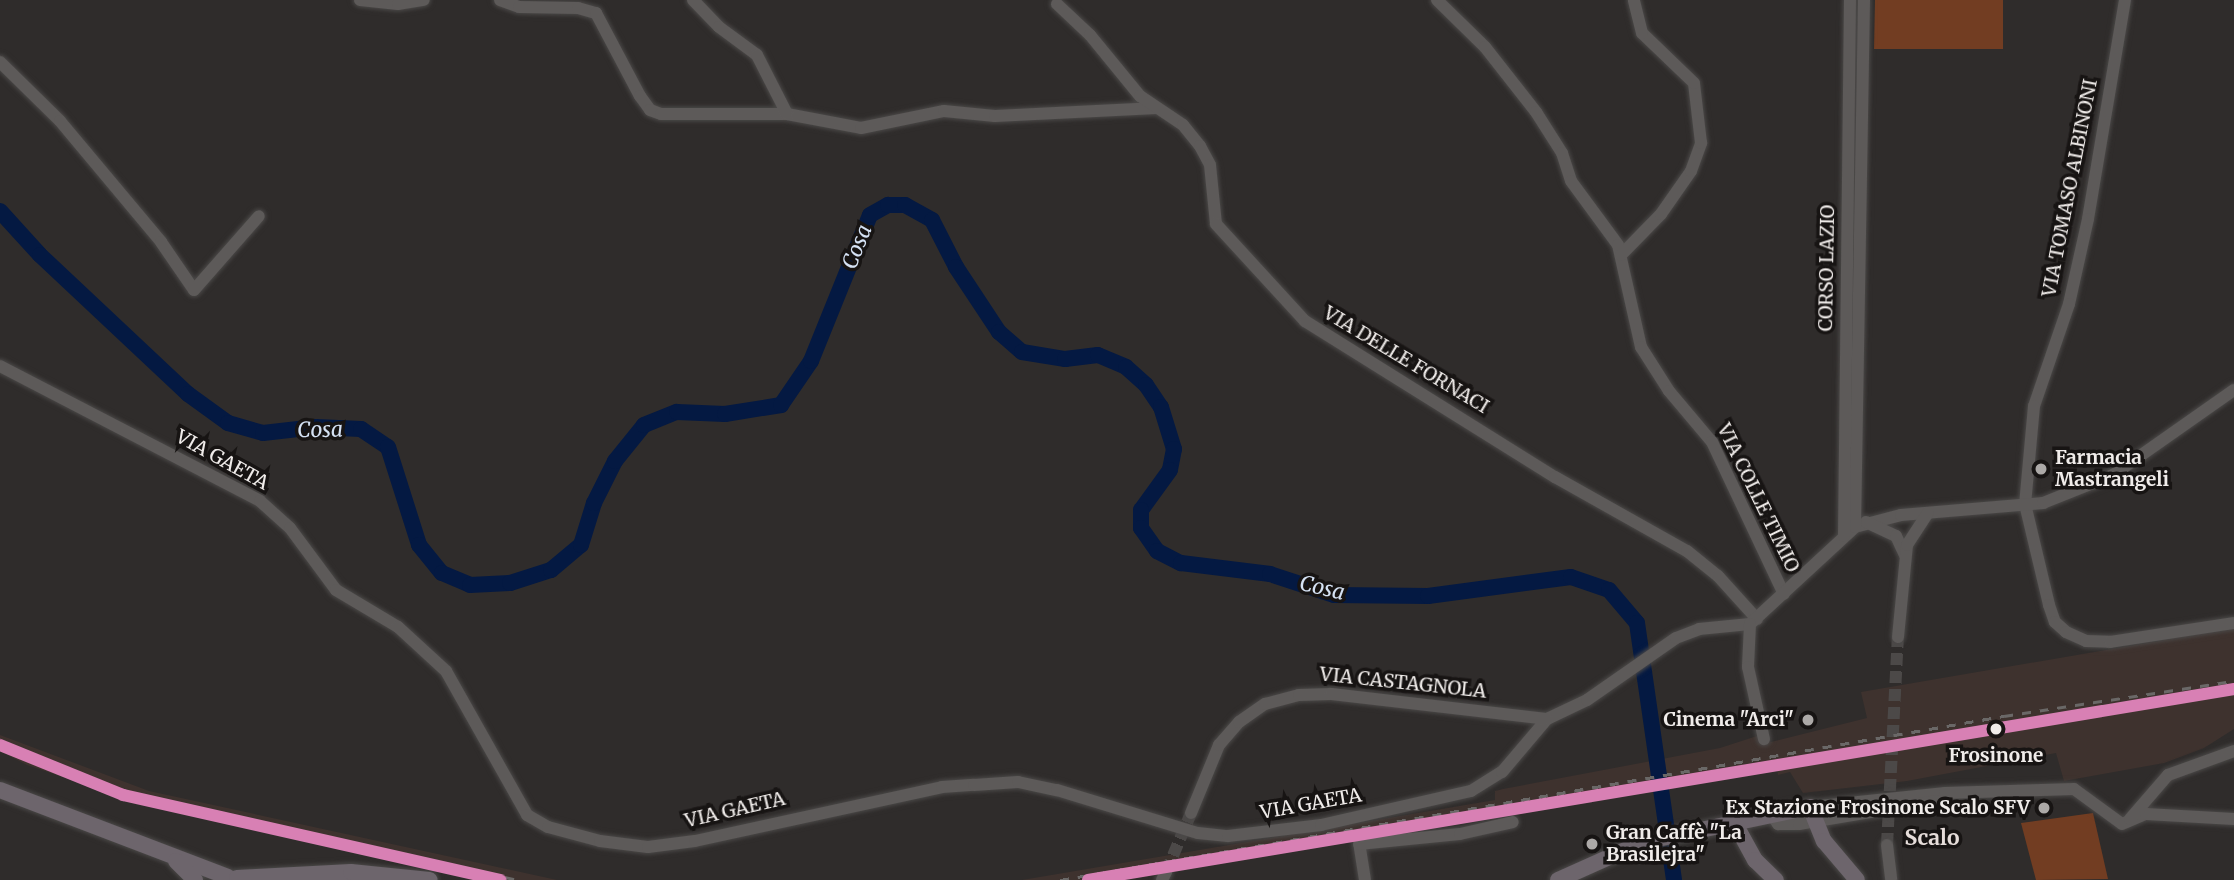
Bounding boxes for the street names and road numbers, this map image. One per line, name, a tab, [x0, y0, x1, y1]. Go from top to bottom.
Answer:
street label: VIA TOMASO ALBINONI	[2038, 77, 2102, 299]
street label: CORSO LAZIO	[1814, 204, 1840, 332]
street label: VIA DELLE FORNACI	[1319, 302, 1493, 418]
street label: VIA COLLE TIMIO	[1712, 420, 1804, 576]
street label: VIA GAETA	[172, 425, 272, 495]
street label: VIA CASTAGNOLA	[1319, 663, 1487, 703]
street label: VIA GAETA	[1259, 784, 1363, 824]
street label: VIA GAETA	[683, 787, 787, 833]

